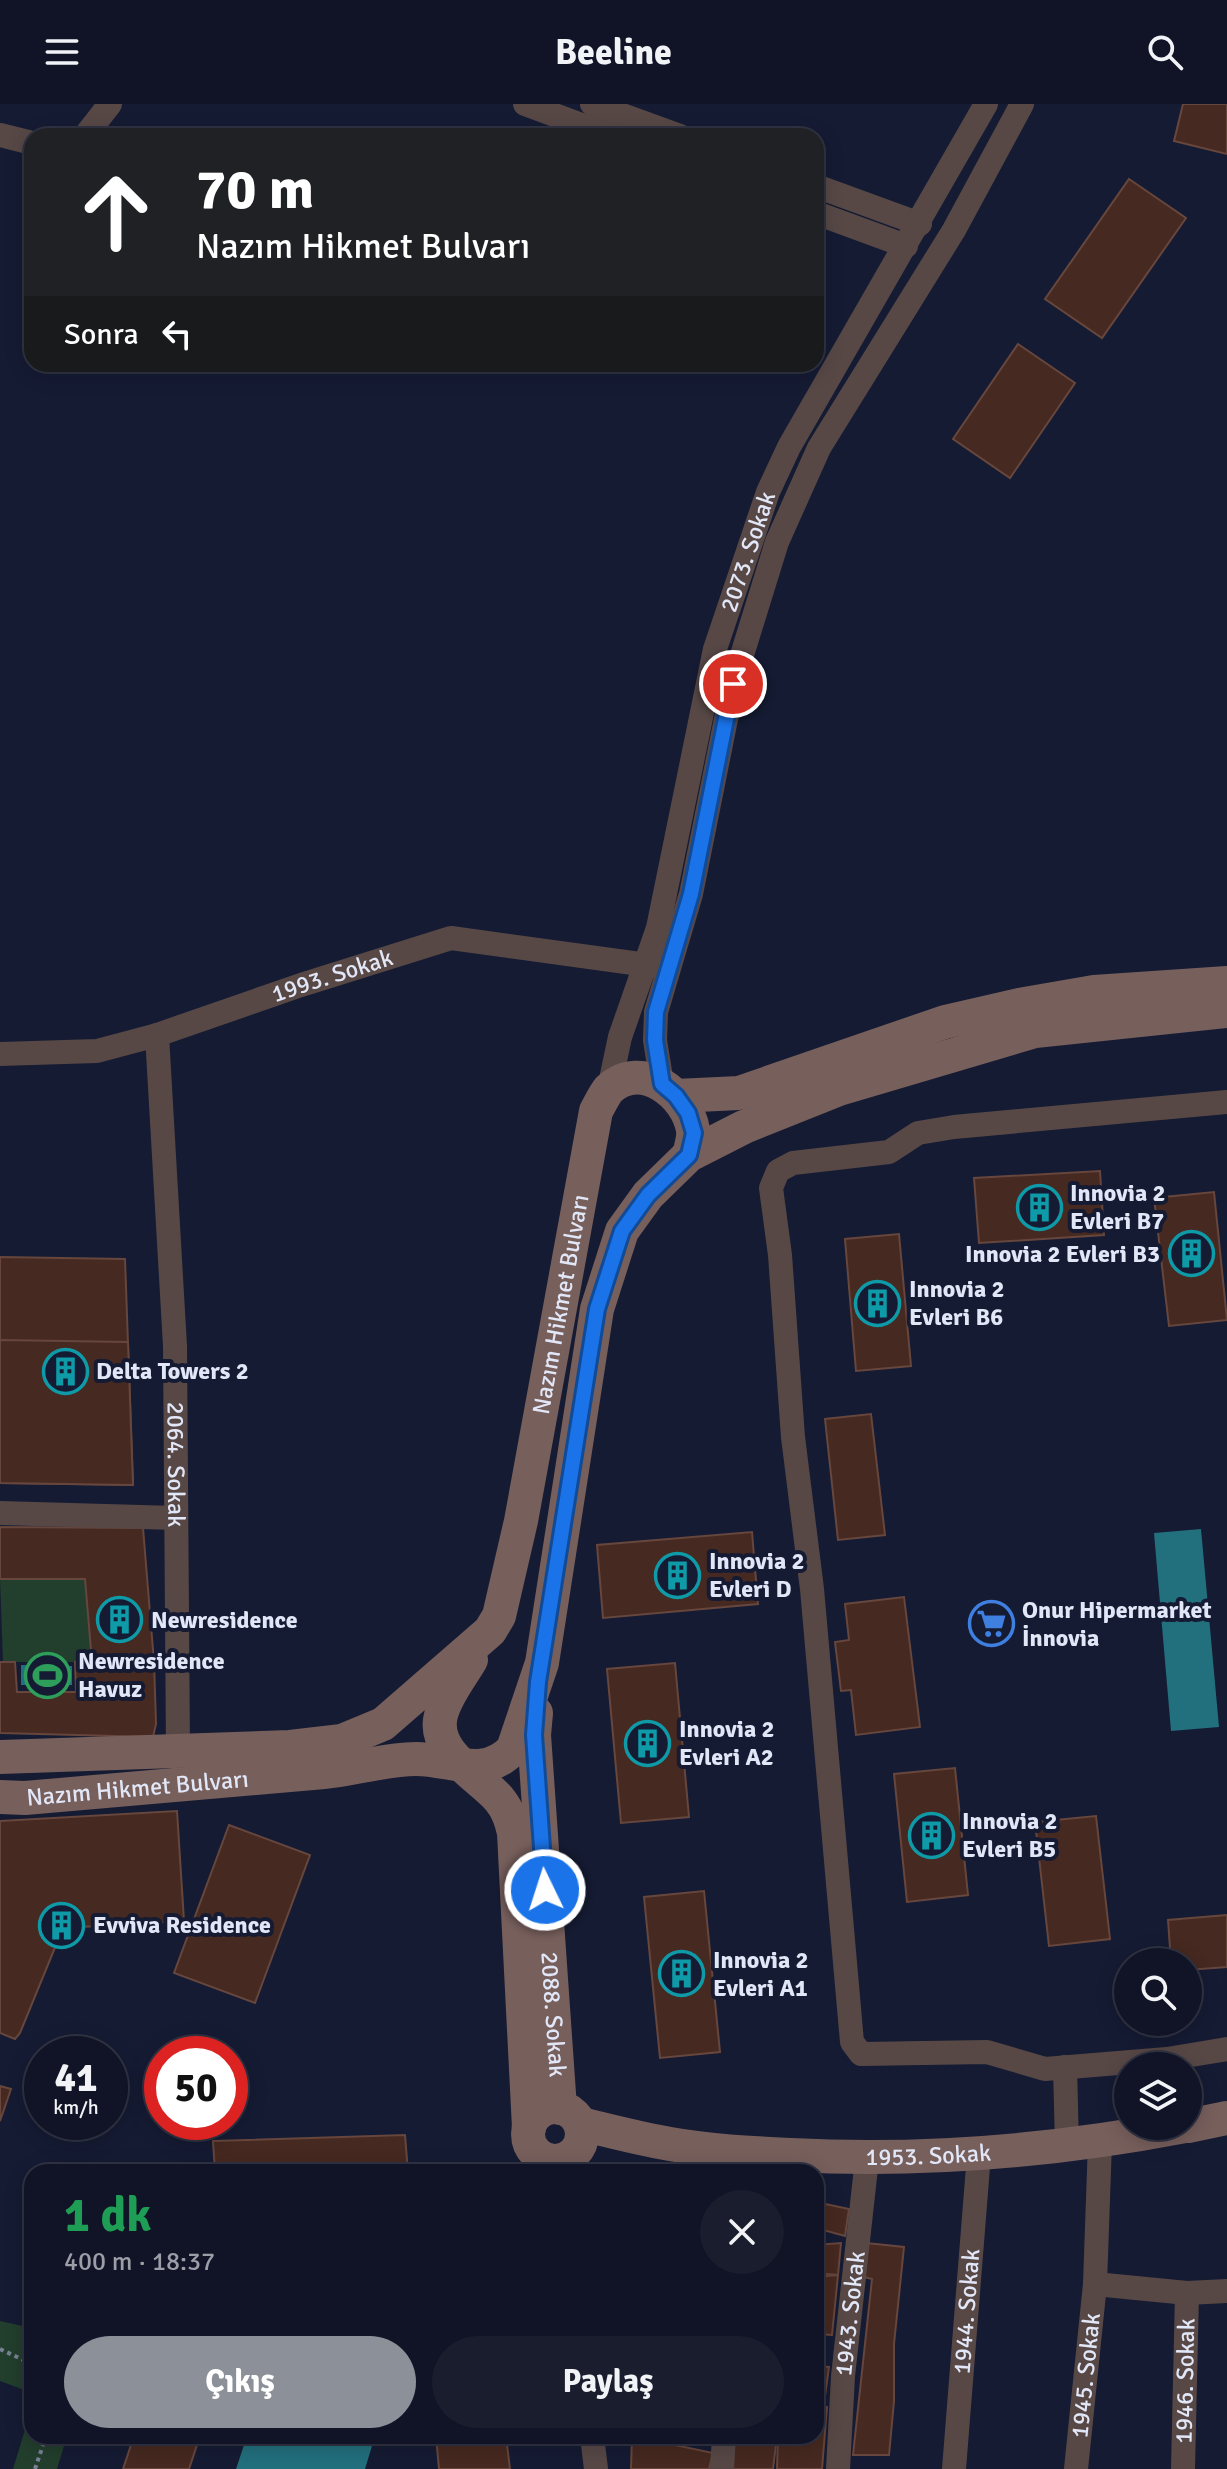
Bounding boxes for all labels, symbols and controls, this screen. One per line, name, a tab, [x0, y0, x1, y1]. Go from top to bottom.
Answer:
icon: menu	[40, 30, 84, 74]
text: Beeline	[555, 30, 672, 75]
icon: search	[1143, 30, 1187, 74]
text: 70 m	[196, 155, 314, 224]
icon: ahead	[64, 160, 168, 264]
text: Nazım Hikmet Bulvarı	[196, 224, 530, 269]
icon: left	[155, 312, 199, 356]
text: Sonra	[64, 316, 139, 353]
street label: 2073. Sokak	[714, 487, 782, 616]
pin	[699, 650, 767, 718]
icon: arrive	[711, 662, 755, 706]
street label: 1993. Sokak	[267, 942, 396, 1009]
place label: Innovia 2 Evleri B7	[1070, 1178, 1166, 1236]
building icon: Innovia 2 Evleri B7	[1015, 1183, 1063, 1231]
street label: Nazım Hikmet Bulvarı	[526, 1192, 595, 1417]
building icon: Innovia 2 Evleri B3	[1167, 1230, 1215, 1278]
place label: Innovia 2 Evleri B3	[965, 1239, 1160, 1269]
place label: Innovia 2 Evleri B6	[909, 1274, 1005, 1332]
building icon: Innovia 2 Evleri B6	[854, 1279, 902, 1327]
building icon: Delta Towers 2	[41, 1347, 89, 1395]
place label: Delta Towers 2	[96, 1356, 249, 1386]
street label: 2064. Sokak	[160, 1402, 191, 1527]
place label: Innovia 2 Evleri D	[709, 1546, 805, 1604]
building icon: Innovia 2 Evleri D	[654, 1551, 702, 1599]
place label: Onur Hipermarket İnnovia	[1022, 1595, 1211, 1653]
building icon: Newresidence	[96, 1596, 144, 1644]
supermarket icon: Onur Hipermarket İnnovia	[967, 1600, 1015, 1648]
place label: Newresidence	[151, 1605, 298, 1635]
place label: Newresidence Havuz	[78, 1646, 225, 1704]
sports icon: Newresidence Havuz	[23, 1651, 71, 1699]
place label: Innovia 2 Evleri A2	[679, 1714, 775, 1772]
building icon: Innovia 2 Evleri A2	[624, 1719, 672, 1767]
street label: Nazım Hikmet Bulvarı	[25, 1764, 250, 1813]
place label: Innovia 2 Evleri B5	[962, 1806, 1058, 1864]
building icon: Innovia 2 Evleri B5	[907, 1811, 955, 1859]
position arrow	[503, 1848, 587, 1932]
building icon: Evviva Residence	[38, 1901, 86, 1949]
place label: Evviva Residence	[93, 1910, 271, 1940]
place label: Innovia 2 Evleri A1	[713, 1945, 809, 2003]
map controls	[1114, 1948, 1202, 2140]
button: search	[1114, 1948, 1202, 2036]
building icon: Innovia 2 Evleri A1	[658, 1950, 706, 1998]
street label: 2088. Sokak	[534, 1951, 573, 2078]
speed limit sign: 50	[144, 2036, 248, 2140]
button: layers	[1114, 2052, 1202, 2140]
text: 41	[54, 2053, 98, 2103]
text: km/h	[53, 2095, 99, 2120]
street label: 1953. Sokak	[865, 2137, 992, 2172]
text: 1 dk	[64, 2186, 151, 2245]
button: close	[700, 2190, 784, 2274]
text: 400 m · 18:37	[64, 2246, 215, 2278]
street label: 1944. Sokak	[947, 2248, 986, 2375]
street label: 1943. Sokak	[828, 2249, 872, 2378]
street label: 1945. Sokak	[1064, 2312, 1107, 2439]
street label: 1946. Sokak	[1169, 2318, 1201, 2444]
button: Çıkış	[64, 2336, 416, 2428]
button: Paylaş	[432, 2336, 784, 2428]

